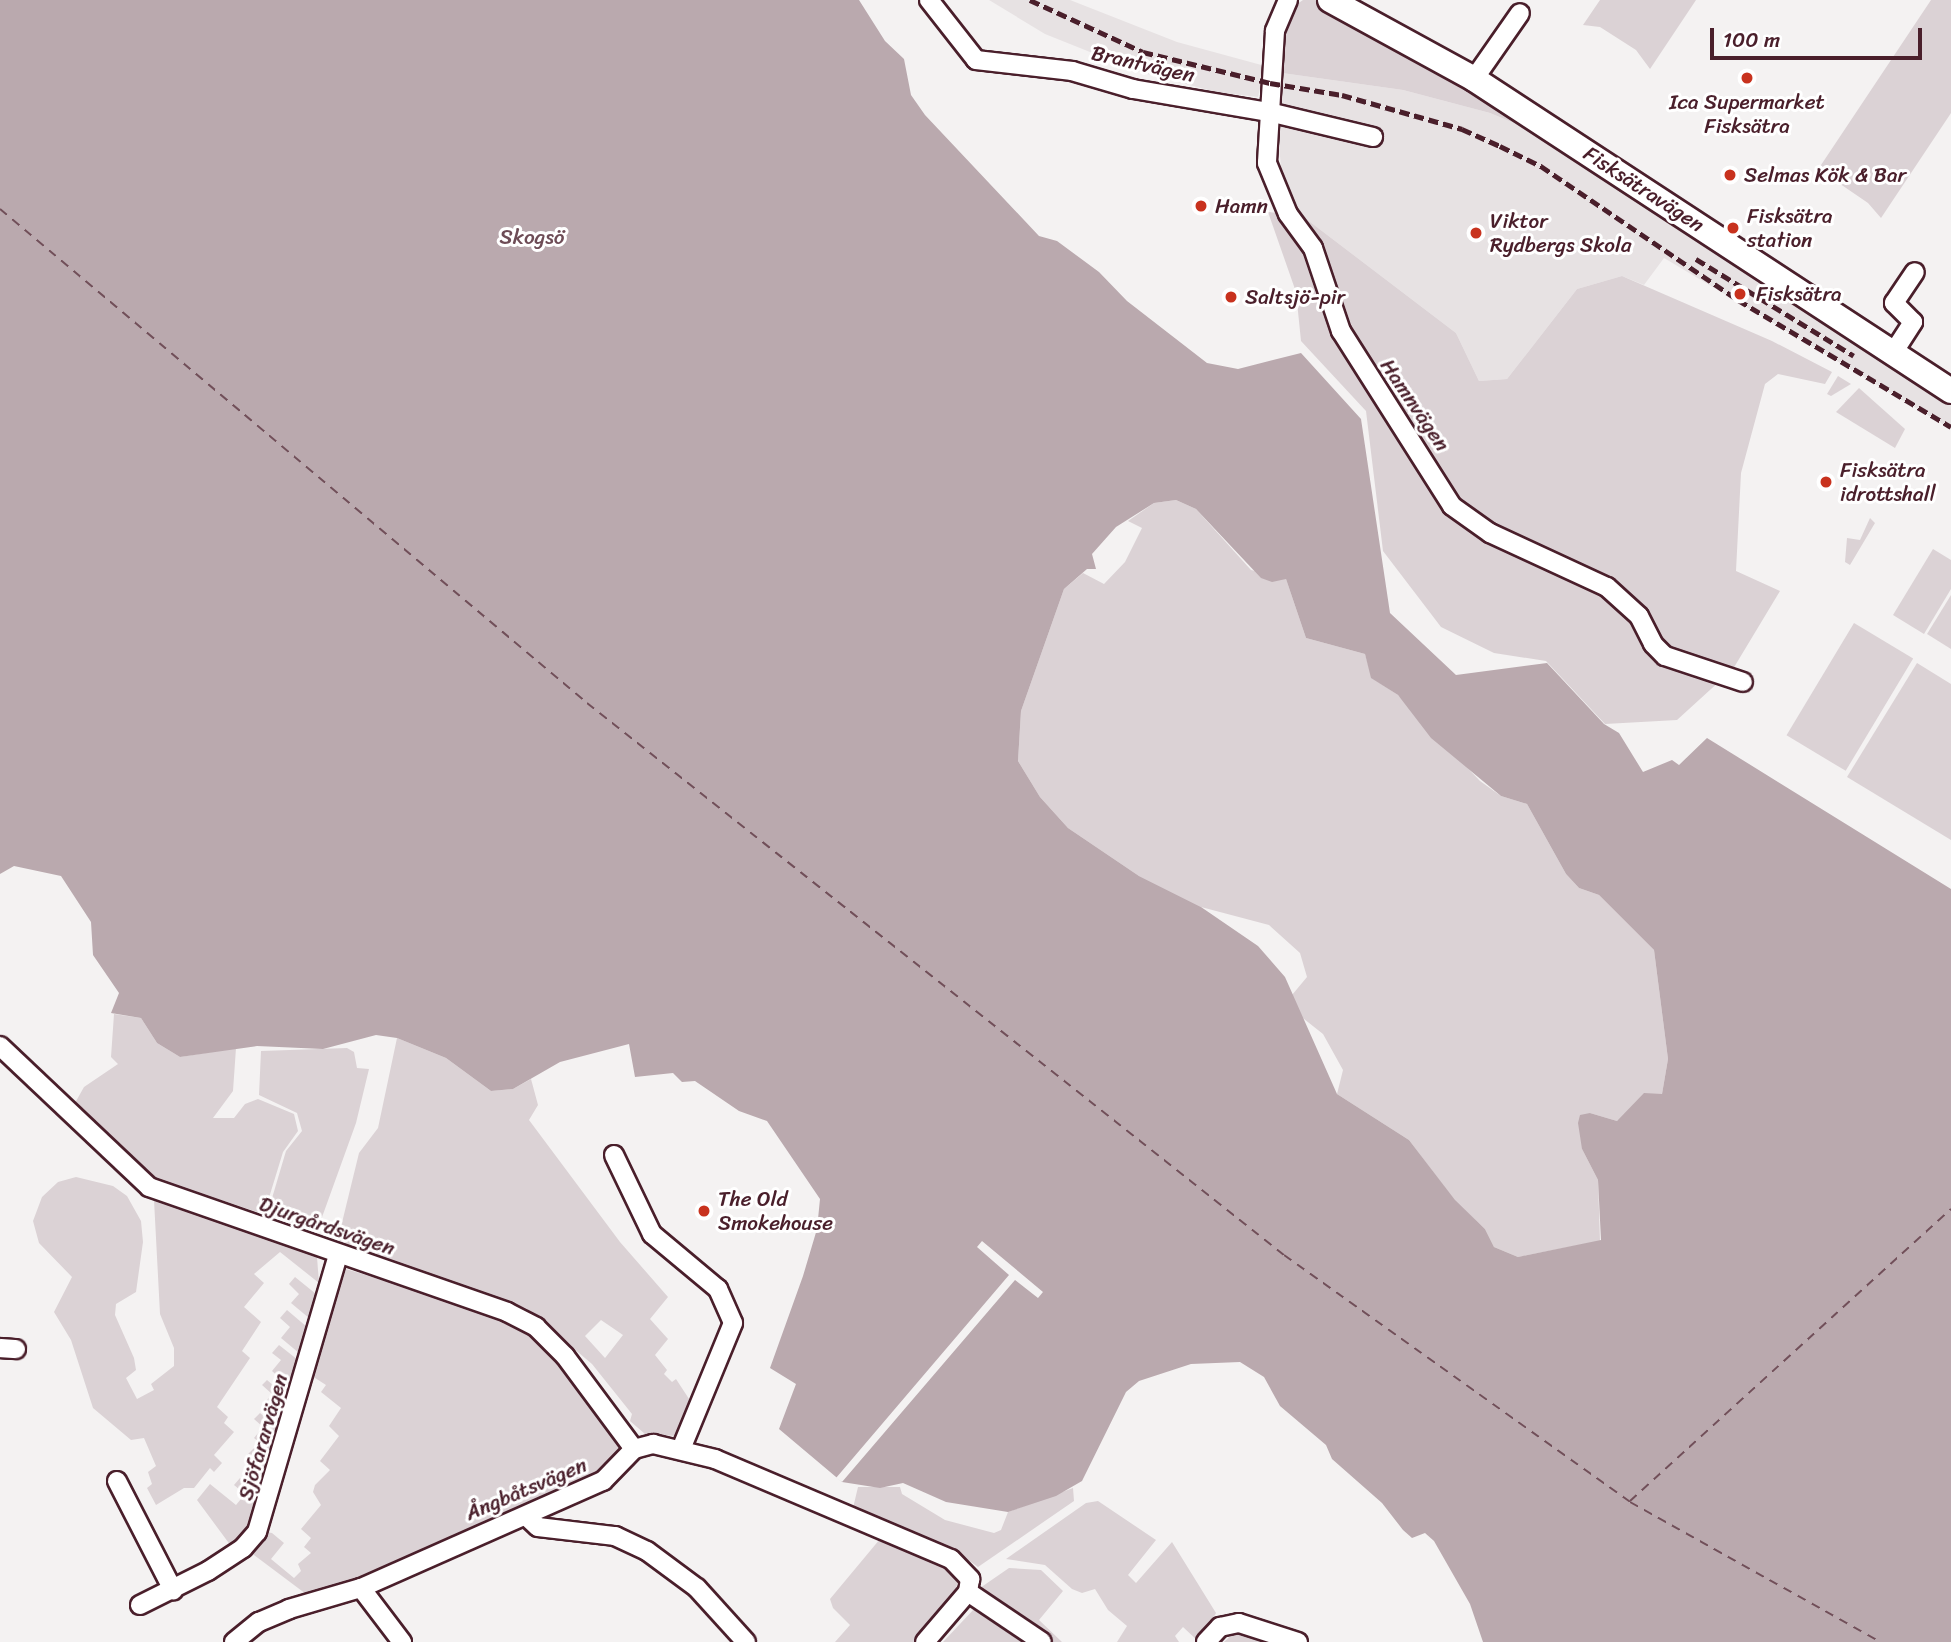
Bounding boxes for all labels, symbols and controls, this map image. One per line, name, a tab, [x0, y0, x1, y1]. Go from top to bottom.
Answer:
scale bar	[1713, 14, 1925, 58]
text: 100 m	[1723, 21, 1780, 59]
street label: Brantvägen	[1089, 40, 1197, 88]
marker: Ica Supermarket Fisksätra	[1739, 70, 1755, 86]
place label: Ica Supermarket Fisksätra	[1669, 89, 1825, 139]
street label: Fisksätravägen	[1579, 141, 1709, 237]
place label: Selmas Kök & Bar	[1744, 162, 1906, 188]
marker: Selmas Kök & Bar	[1722, 167, 1738, 183]
place label: Hamn	[1215, 193, 1268, 219]
marker: Hamn	[1193, 198, 1209, 214]
place label: Fisksätra station	[1747, 203, 1833, 253]
place label: Viktor Rydbergs Skola	[1490, 208, 1632, 258]
marker: Fisksätra station	[1725, 220, 1741, 236]
park label: Skogsö	[500, 224, 564, 250]
marker: Viktor Rydbergs Skola	[1468, 225, 1484, 241]
place label: Fisksätra	[1756, 281, 1842, 307]
place label: Saltsjö-pir	[1245, 284, 1345, 310]
marker: Fisksätra	[1730, 284, 1750, 304]
marker: Saltsjö-pir	[1223, 289, 1239, 305]
street label: Hamnvägen	[1375, 354, 1455, 456]
place label: Fisksätra idrottshall	[1840, 457, 1936, 507]
marker: Fisksätra idrottshall	[1818, 474, 1834, 490]
place label: The Old Smokehouse	[718, 1186, 833, 1236]
street label: Djurgårdsvägen	[256, 1191, 398, 1261]
marker: The Old Smokehouse	[696, 1203, 712, 1219]
street label: Sjöfararvägen	[233, 1371, 293, 1503]
street label: Ångbåtsvägen	[462, 1452, 590, 1526]

